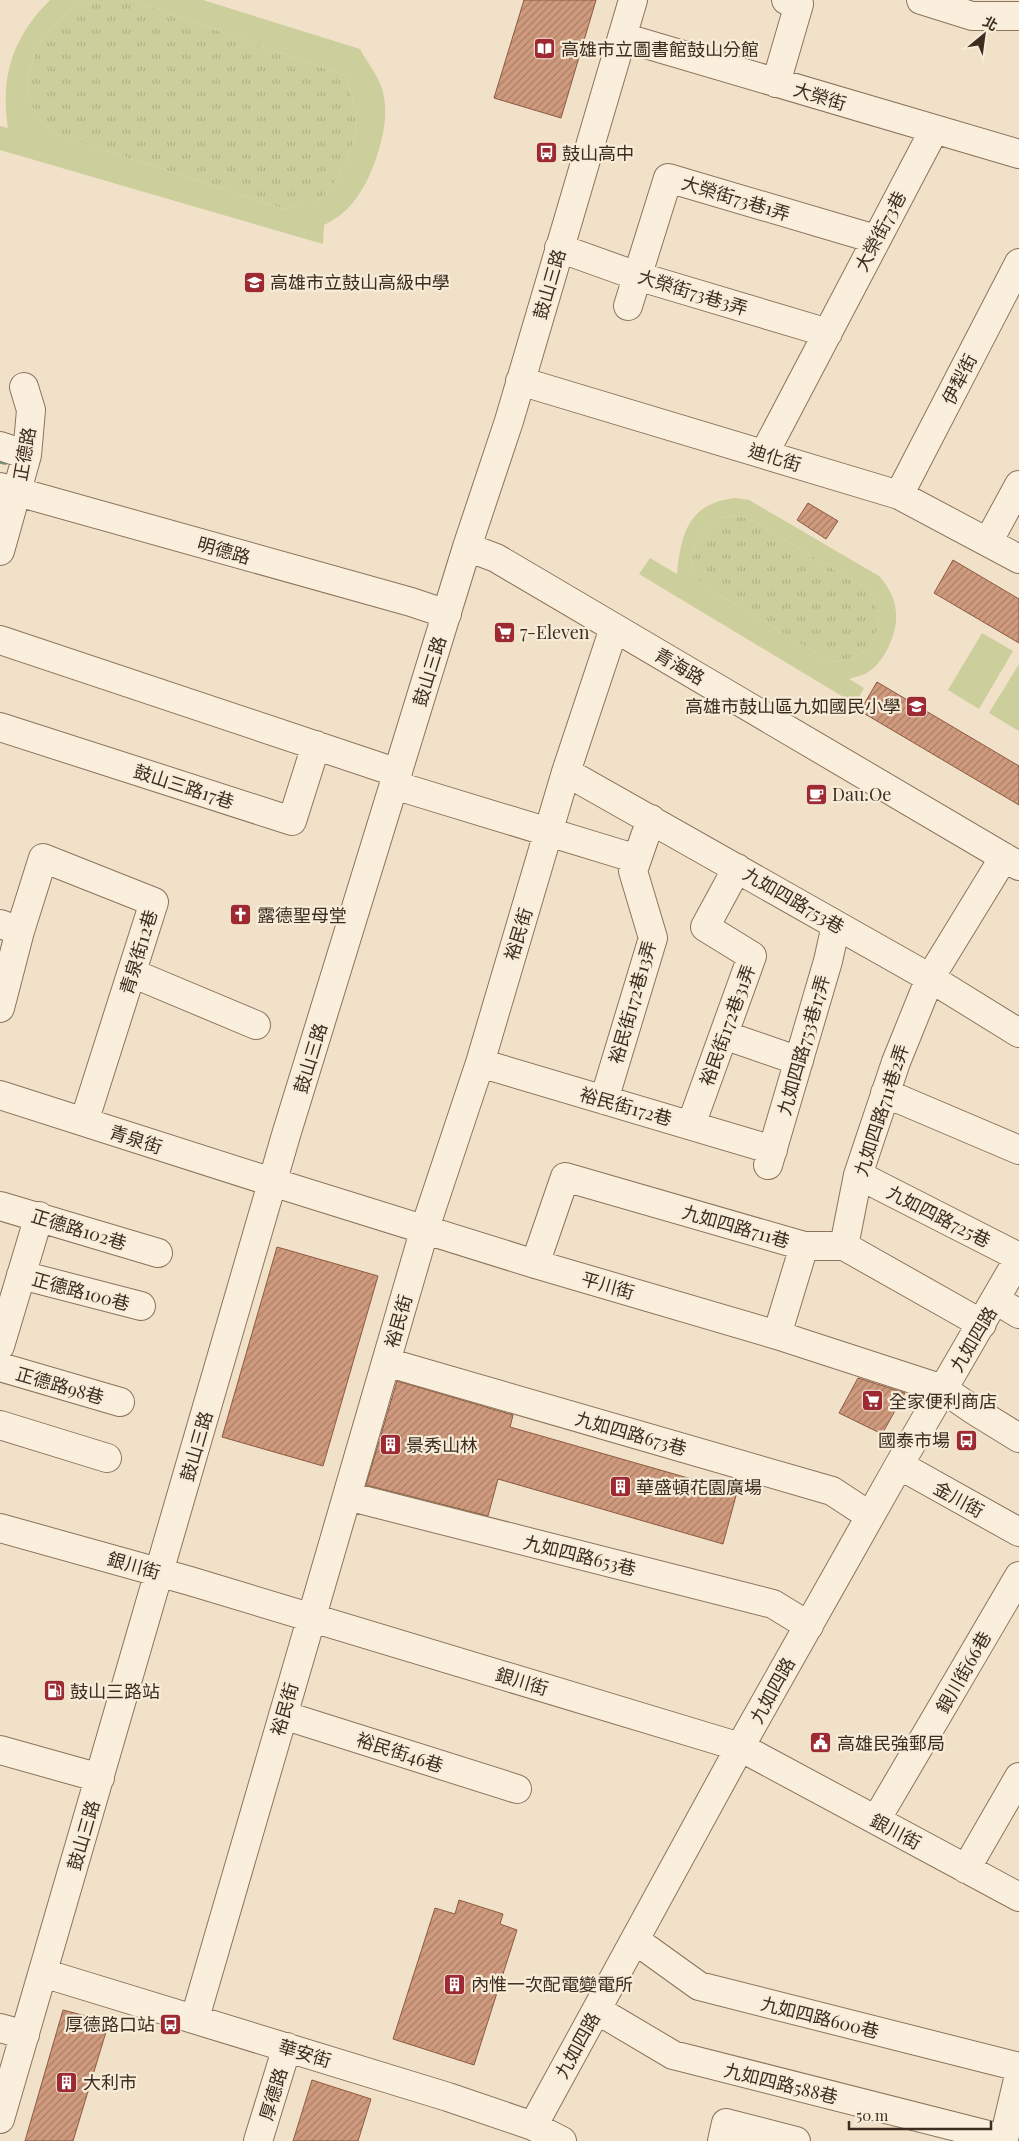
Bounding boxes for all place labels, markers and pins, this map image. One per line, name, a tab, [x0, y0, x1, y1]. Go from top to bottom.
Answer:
library icon: 高雄市立圖書館鼓山分館	[533, 37, 557, 61]
place label: 高雄市立圖書館鼓山分館	[561, 37, 759, 61]
bus stop icon: 鼓山高中	[534, 141, 558, 165]
place label: 鼓山高中	[562, 141, 634, 165]
school or university icon: 高雄市立鼓山高級中學	[242, 270, 266, 294]
place label: 高雄市立鼓山高級中學	[270, 270, 450, 294]
supermarket icon: 7-Eleven	[492, 620, 516, 644]
place label: 7-Eleven	[520, 620, 590, 644]
place label: 高雄市鼓山區九如國民小學	[685, 694, 901, 718]
school or university icon: 高雄市鼓山區九如國民小學	[905, 694, 929, 718]
cafe icon: Dau.Oe	[804, 782, 828, 806]
place label: Dau.Oe	[832, 782, 891, 806]
church icon: 露德聖母堂	[229, 903, 253, 927]
place label: 露德聖母堂	[257, 903, 347, 927]
supermarket icon: 全家便利商店	[861, 1389, 885, 1413]
place label: 全家便利商店	[889, 1389, 997, 1413]
place label: 國泰市場	[878, 1428, 950, 1452]
bus stop icon: 國泰市場	[954, 1428, 978, 1452]
building icon: 景秀山林	[378, 1433, 402, 1457]
place label: 景秀山林	[406, 1433, 478, 1457]
building icon: 華盛頓花園廣場	[608, 1475, 632, 1499]
place label: 華盛頓花園廣場	[636, 1475, 762, 1499]
fuel station icon: 鼓山三路站	[42, 1679, 66, 1703]
place label: 鼓山三路站	[70, 1679, 160, 1703]
public building icon: 高雄民強郵局	[809, 1731, 833, 1755]
place label: 高雄民強郵局	[837, 1731, 945, 1755]
building icon: 內惟一次配電變電所	[443, 1972, 467, 1996]
place label: 內惟一次配電變電所	[471, 1972, 633, 1996]
place label: 厚德路口站	[65, 2012, 155, 2036]
bus stop icon: 厚德路口站	[159, 2012, 183, 2036]
building icon: 大利市	[55, 2070, 79, 2094]
place label: 大利市	[83, 2070, 137, 2094]

